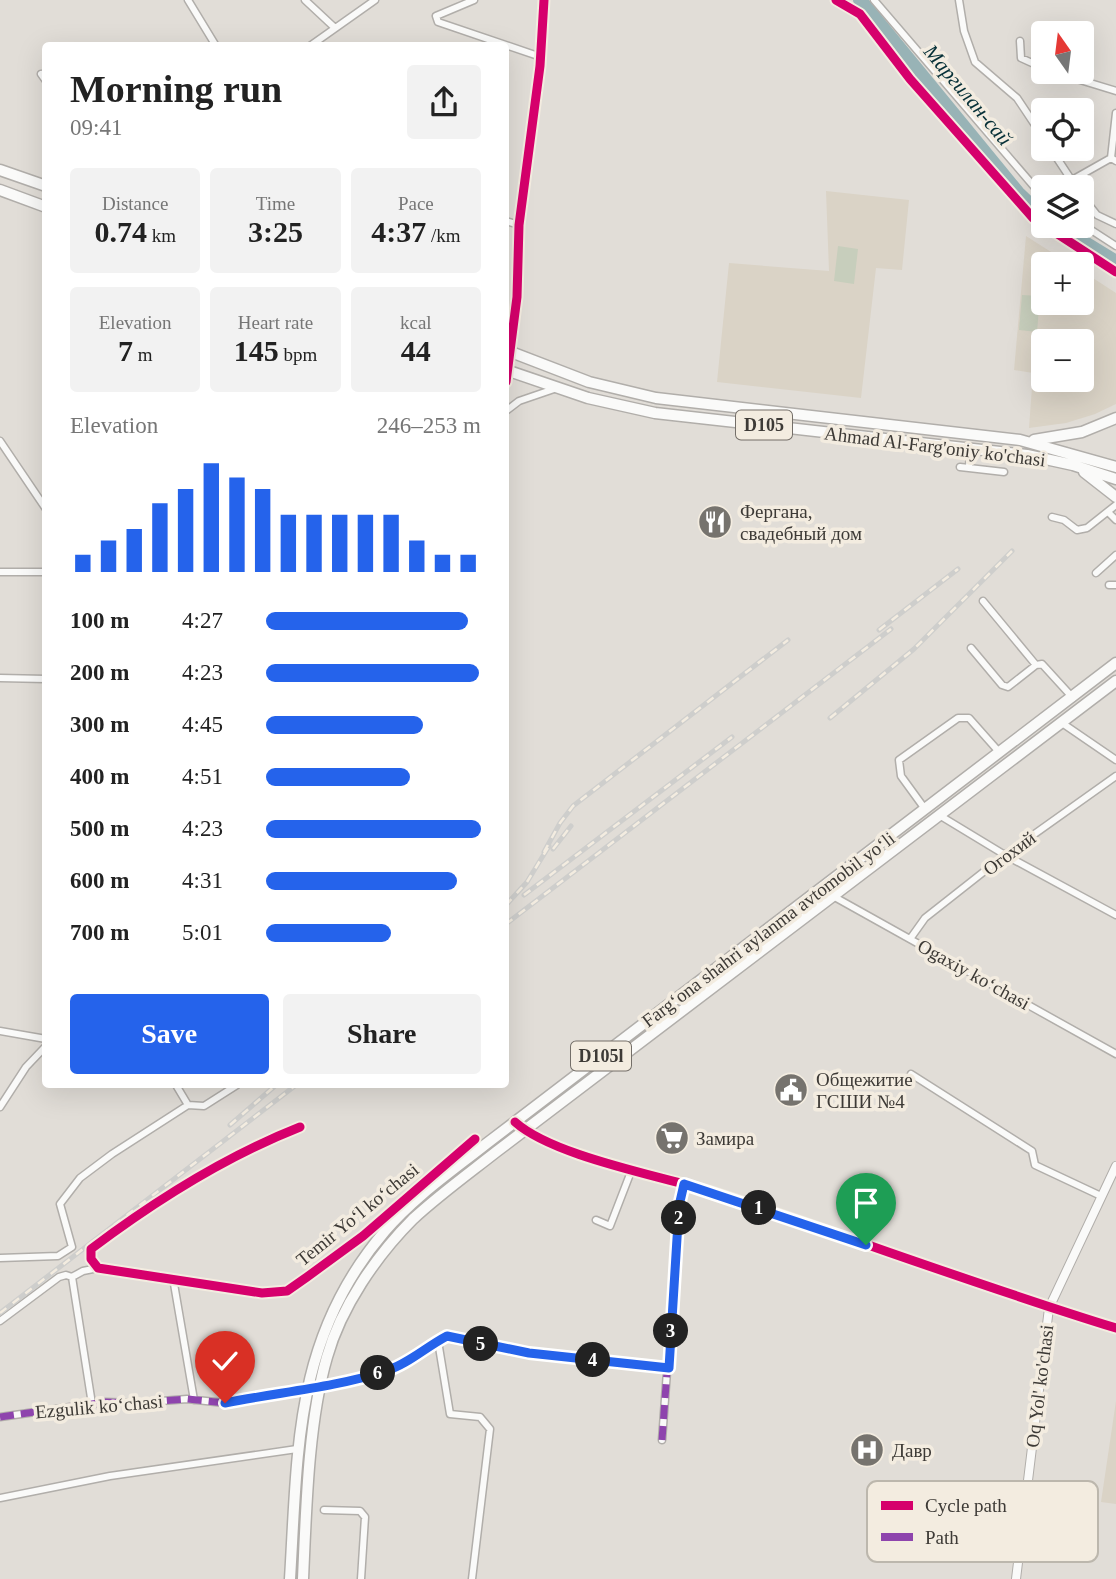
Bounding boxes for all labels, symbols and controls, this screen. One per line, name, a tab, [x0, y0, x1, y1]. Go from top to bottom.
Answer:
north arrow	[1031, 21, 1094, 84]
map controls	[1031, 21, 1094, 392]
water label: Маргилан-сай	[918, 39, 1017, 151]
button: share	[407, 65, 481, 139]
text: Morning run	[70, 68, 282, 110]
button: locate	[1031, 98, 1094, 161]
text: 09:41	[70, 115, 122, 140]
button: layers	[1031, 175, 1094, 238]
text: Distance	[102, 193, 168, 214]
text: Time	[256, 193, 295, 214]
text: Pace	[398, 193, 434, 214]
text: 0.74	[94, 215, 147, 248]
text: 3:25	[248, 215, 303, 248]
text: 4:37	[371, 215, 426, 248]
text: km	[147, 225, 176, 246]
text: /km	[426, 225, 460, 246]
button: +	[1031, 252, 1094, 315]
text: Elevation	[99, 312, 172, 333]
text: Heart rate	[238, 312, 313, 333]
text: kcal	[400, 312, 432, 333]
button: −	[1031, 329, 1094, 392]
text: 7	[118, 334, 133, 367]
text: 145	[234, 334, 279, 367]
text: 44	[401, 334, 431, 367]
text: m	[133, 344, 152, 365]
text: bpm	[279, 344, 317, 365]
road number: D105	[736, 410, 792, 440]
text: Elevation	[70, 413, 158, 438]
text: 246–253 m	[377, 413, 481, 438]
street label: Ahmad Al-Farg'oniy ko'chasi	[823, 422, 1047, 470]
place label: Фергана, свадебный дом	[740, 501, 862, 544]
restaurant icon: Фергана, свадебный дом	[696, 503, 734, 541]
text: 100 m	[70, 608, 129, 633]
text: 4:27	[182, 608, 223, 633]
text: 200 m	[70, 660, 129, 685]
text: 4:23	[182, 660, 223, 685]
text: 300 m	[70, 712, 129, 737]
text: 4:45	[182, 712, 223, 737]
text: 400 m	[70, 764, 129, 789]
text: 4:51	[182, 764, 223, 789]
text: 500 m	[70, 816, 129, 841]
text: 4:23	[182, 816, 223, 841]
street label: Fargʻona shahri aylanma avtomobil yoʻli	[638, 827, 899, 1031]
street label: Огохий	[979, 827, 1040, 880]
text: 600 m	[70, 868, 129, 893]
text: 4:31	[182, 868, 223, 893]
text: 700 m	[70, 920, 129, 945]
text: 5:01	[182, 920, 223, 945]
street label: Ogaxiy koʻchasi	[914, 935, 1034, 1014]
button: Save	[70, 994, 269, 1074]
button: Share	[283, 994, 481, 1074]
road number: D105l	[571, 1042, 631, 1070]
place label: Общежитие ГСШИ №4	[816, 1069, 913, 1112]
public building icon: Общежитие ГСШИ №4	[772, 1071, 810, 1109]
supermarket icon: Замира	[653, 1119, 691, 1157]
place label: Замира	[696, 1128, 755, 1149]
street label: Temir Yoʻl koʻchasi	[292, 1159, 423, 1270]
pin	[836, 1173, 896, 1245]
icon: arrive	[847, 1184, 885, 1222]
pin: 1	[742, 1190, 776, 1226]
text: 1	[754, 1197, 763, 1218]
pin: 2	[662, 1200, 696, 1236]
text: 2	[674, 1207, 683, 1228]
pin: 3	[654, 1314, 688, 1348]
text: 3	[666, 1320, 675, 1341]
street label: Oq Yol' ko'chasi	[1022, 1323, 1057, 1449]
pin: 5	[463, 1326, 498, 1362]
pin	[195, 1331, 255, 1403]
text: 5	[476, 1333, 485, 1354]
icon: check	[206, 1342, 244, 1380]
pin: 4	[576, 1342, 610, 1378]
text: 4	[588, 1349, 597, 1370]
pin: 6	[360, 1356, 396, 1390]
text: 6	[373, 1362, 382, 1383]
street label: Ezgulik koʻchasi	[34, 1390, 164, 1423]
hospital icon: Давр	[848, 1431, 886, 1469]
place label: Давр	[892, 1440, 932, 1461]
legend	[867, 1481, 1098, 1562]
text: Cycle path	[925, 1495, 1007, 1516]
text: Path	[925, 1527, 959, 1548]

